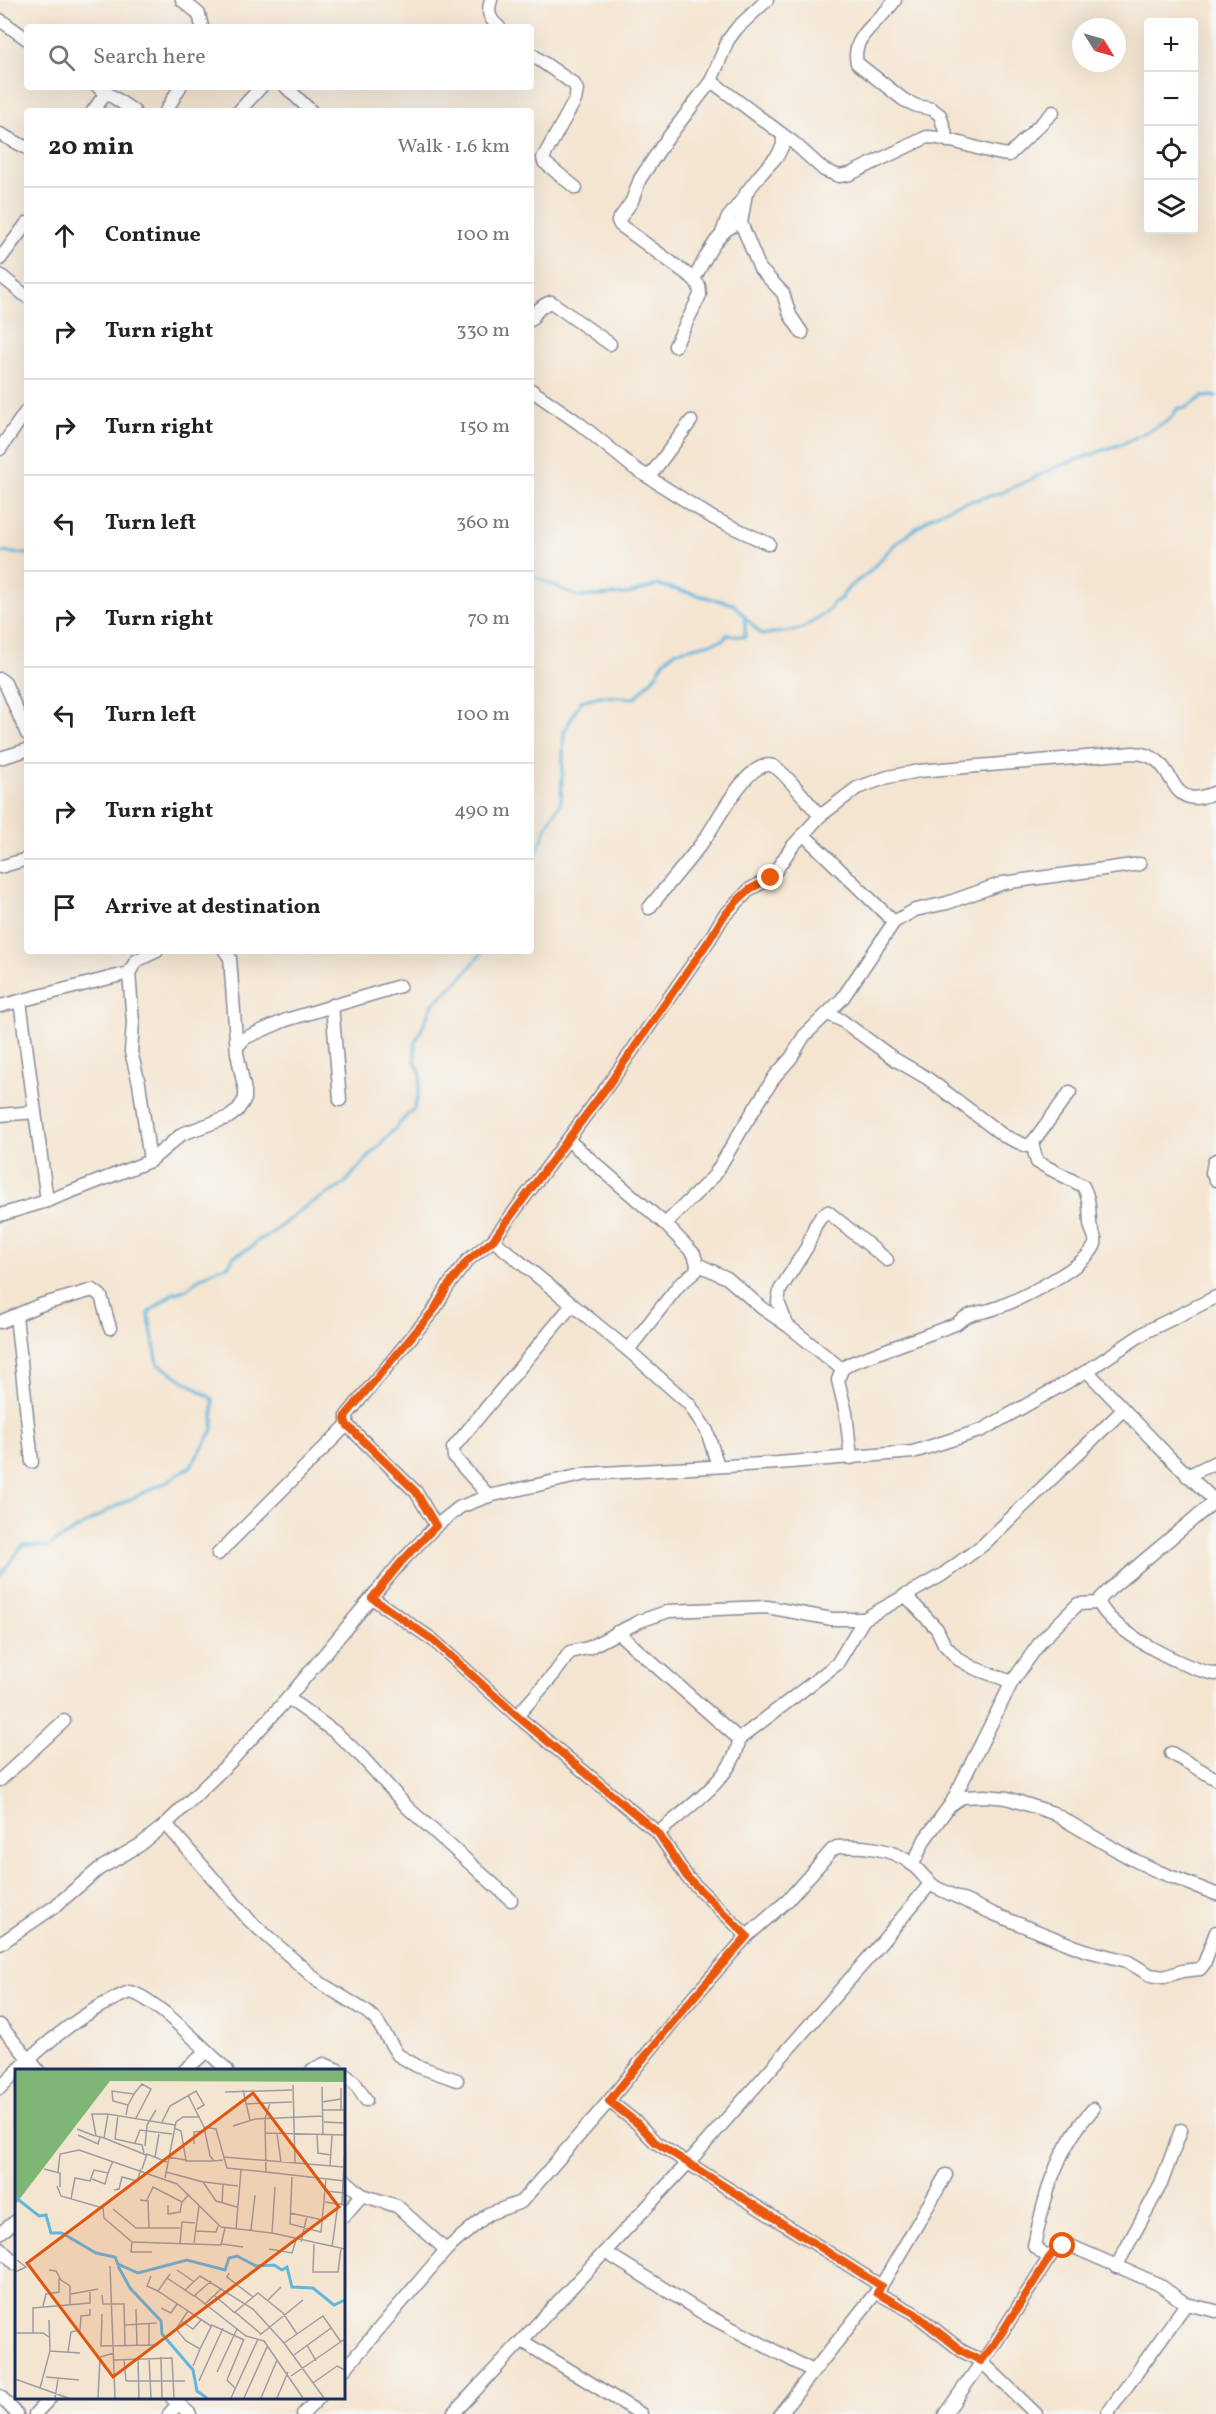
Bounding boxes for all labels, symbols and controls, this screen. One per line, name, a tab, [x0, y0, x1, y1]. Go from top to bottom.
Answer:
north arrow	[1072, 18, 1126, 72]
map controls	[1144, 18, 1198, 234]
button: +	[1144, 18, 1198, 72]
search box	[24, 24, 534, 90]
icon: search	[45, 41, 78, 74]
text: Search here	[93, 42, 206, 73]
button: −	[1144, 72, 1198, 126]
button: locate	[1144, 126, 1198, 180]
text: 20 min	[48, 129, 134, 165]
text: Walk · 1.6 km	[397, 133, 510, 161]
button: layers	[1144, 180, 1198, 234]
icon: ahead	[48, 219, 81, 252]
text: Continue	[105, 220, 201, 251]
text: 100 m	[456, 221, 510, 249]
icon: right	[48, 315, 81, 348]
text: Turn right	[105, 316, 213, 347]
text: 330 m	[456, 317, 510, 345]
icon: right	[48, 411, 81, 444]
text: Turn right	[105, 412, 213, 443]
text: 150 m	[459, 413, 510, 441]
icon: left	[48, 507, 81, 540]
text: Turn left	[105, 508, 196, 539]
text: 360 m	[456, 509, 510, 537]
icon: right	[48, 603, 81, 636]
text: Turn right	[105, 604, 213, 635]
text: 70 m	[467, 605, 510, 633]
icon: left	[48, 699, 81, 732]
text: Turn left	[105, 700, 196, 731]
text: 100 m	[456, 701, 510, 729]
icon: right	[48, 795, 81, 828]
text: Turn right	[105, 796, 213, 827]
text: 490 m	[454, 797, 510, 825]
route end	[757, 864, 783, 890]
icon: arrive	[48, 891, 81, 924]
text: Arrive at destination	[105, 892, 321, 923]
inset map	[15, 2069, 345, 2399]
route start	[1049, 2232, 1075, 2258]

